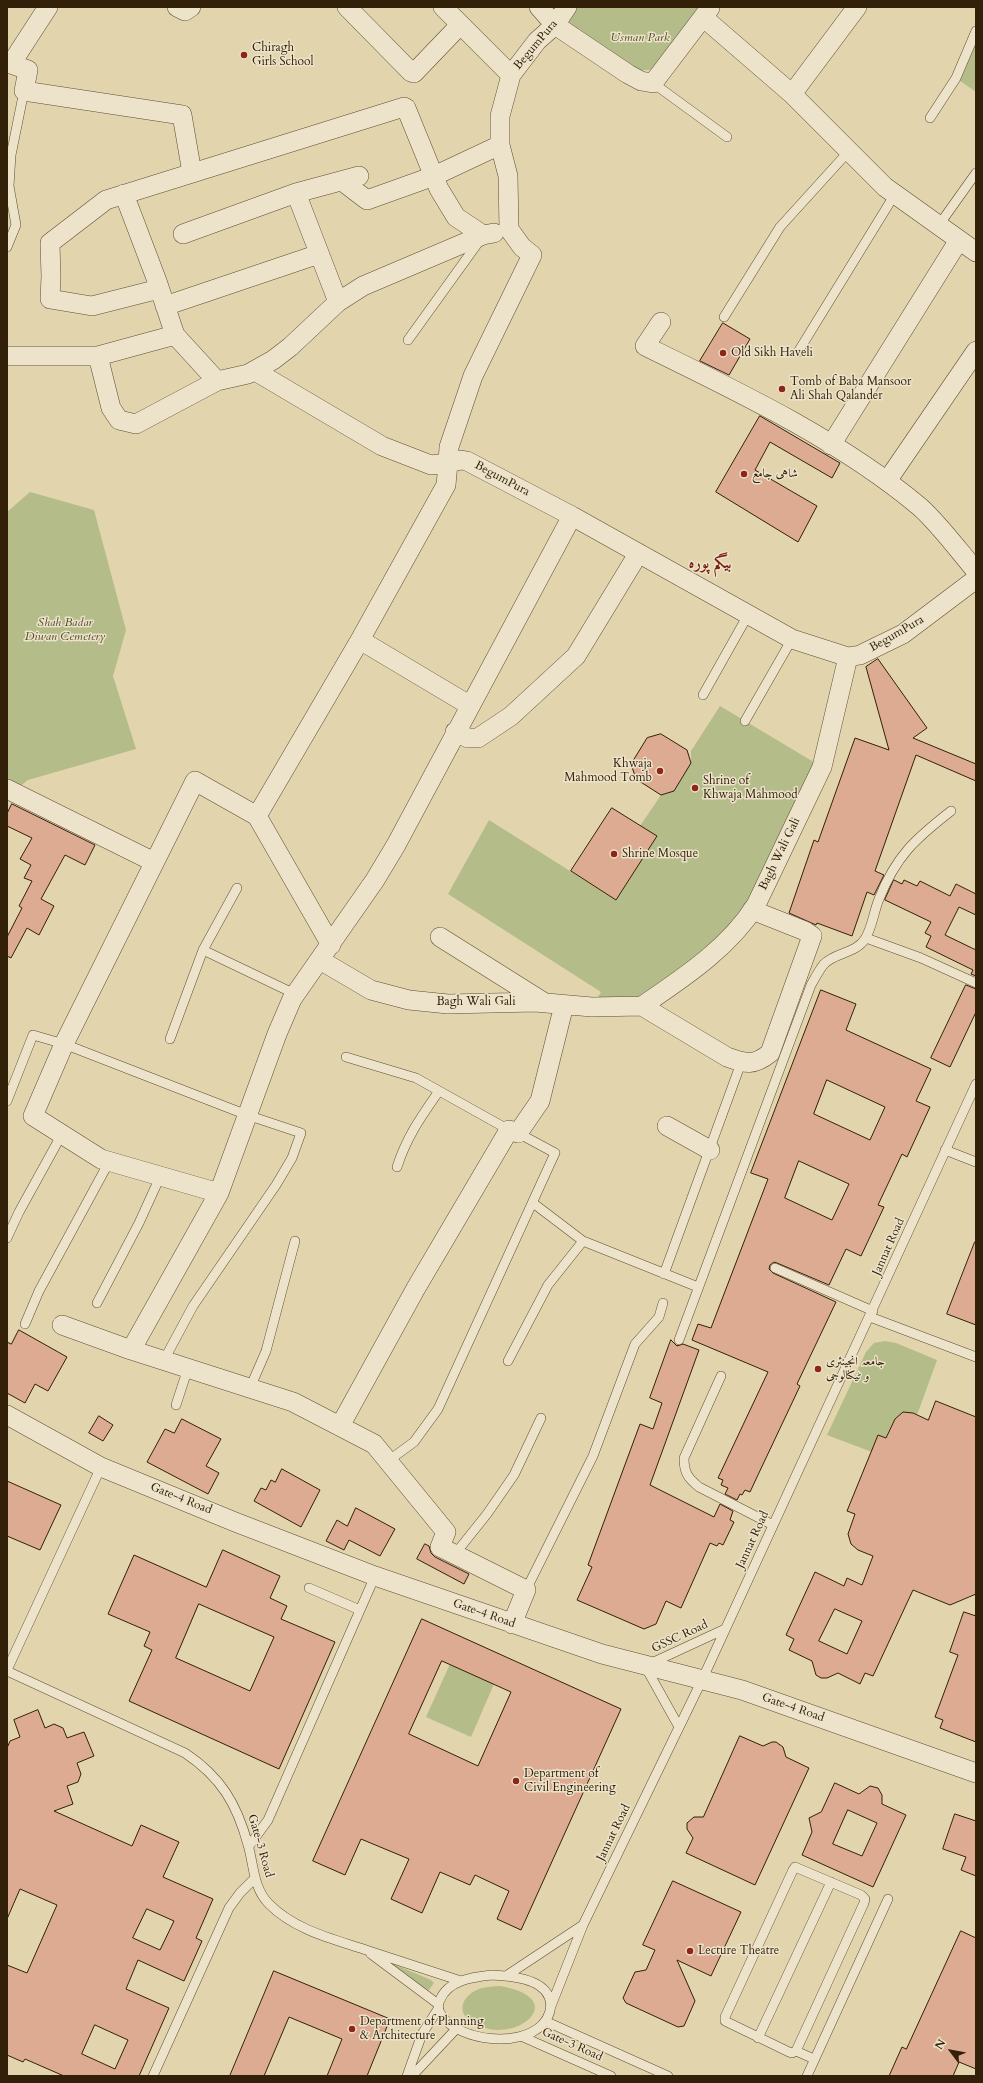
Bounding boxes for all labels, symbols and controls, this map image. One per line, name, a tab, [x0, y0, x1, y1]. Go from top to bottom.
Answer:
street label: BegumPura	[511, 17, 561, 73]
park label: Usman Park	[610, 31, 670, 45]
place label: Chiragh Girls School	[252, 41, 314, 69]
marker: Chiragh Girls School	[239, 50, 249, 60]
place label: Old Sikh Haveli	[731, 346, 813, 360]
marker: Old Sikh Haveli	[718, 348, 728, 358]
place label: Tomb of Baba Mansoor Ali Shah Qalander	[790, 375, 911, 403]
marker: Tomb of Baba Mansoor Ali Shah Qalander	[777, 384, 787, 394]
street label: BegumPura	[472, 458, 532, 500]
place label: شاہی جامع	[752, 467, 798, 481]
marker: شاہی جامع	[739, 469, 749, 479]
district label: بیگم پورہ	[689, 554, 731, 574]
street label: BegumPura	[867, 613, 927, 655]
park label: Shah Badar Diwan Cemetery	[25, 616, 105, 644]
place label: Khwaja Mahmood Tomb	[564, 757, 652, 785]
marker: Khwaja Mahmood Tomb	[655, 766, 665, 776]
place label: Shrine of Khwaja Mahmood	[703, 774, 798, 802]
marker: Shrine of Khwaja Mahmood	[690, 783, 700, 793]
street label: Bagh Wali Gali	[756, 815, 804, 893]
place label: Shrine Mosque	[622, 847, 698, 861]
marker: Shrine Mosque	[609, 849, 619, 859]
street label: Bagh Wali Gali	[436, 995, 516, 1009]
street label: Jannat Road	[870, 1216, 908, 1278]
place label: جامعہ انجینئری و ٹیکنالوجی	[826, 1355, 885, 1383]
marker: جامعہ انجینئری و ٹیکنالوجی	[813, 1364, 823, 1374]
street label: Gate-4 Road	[148, 1480, 214, 1518]
street label: Jannat Road	[733, 1509, 773, 1571]
street label: Gate-4 Road	[451, 1597, 517, 1631]
street label: GSSC Road	[650, 1618, 710, 1656]
street label: Gate-4 Road	[760, 1691, 826, 1725]
place label: Department of Civil Engineering	[524, 1767, 616, 1795]
marker: Department of Civil Engineering	[511, 1776, 521, 1786]
street label: Jannat Road	[594, 1802, 634, 1864]
street label: Gate-3 Road	[244, 1813, 276, 1879]
place label: Lecture Theatre	[698, 1944, 779, 1958]
marker: Lecture Theatre	[685, 1946, 695, 1956]
place label: Department of Planning & Architecture	[360, 2015, 484, 2043]
marker: Department of Planning & Architecture	[347, 2024, 357, 2034]
street label: Gate-3 Road	[539, 2025, 605, 2065]
north arrow	[931, 2031, 971, 2071]
text: N	[932, 2036, 949, 2052]

